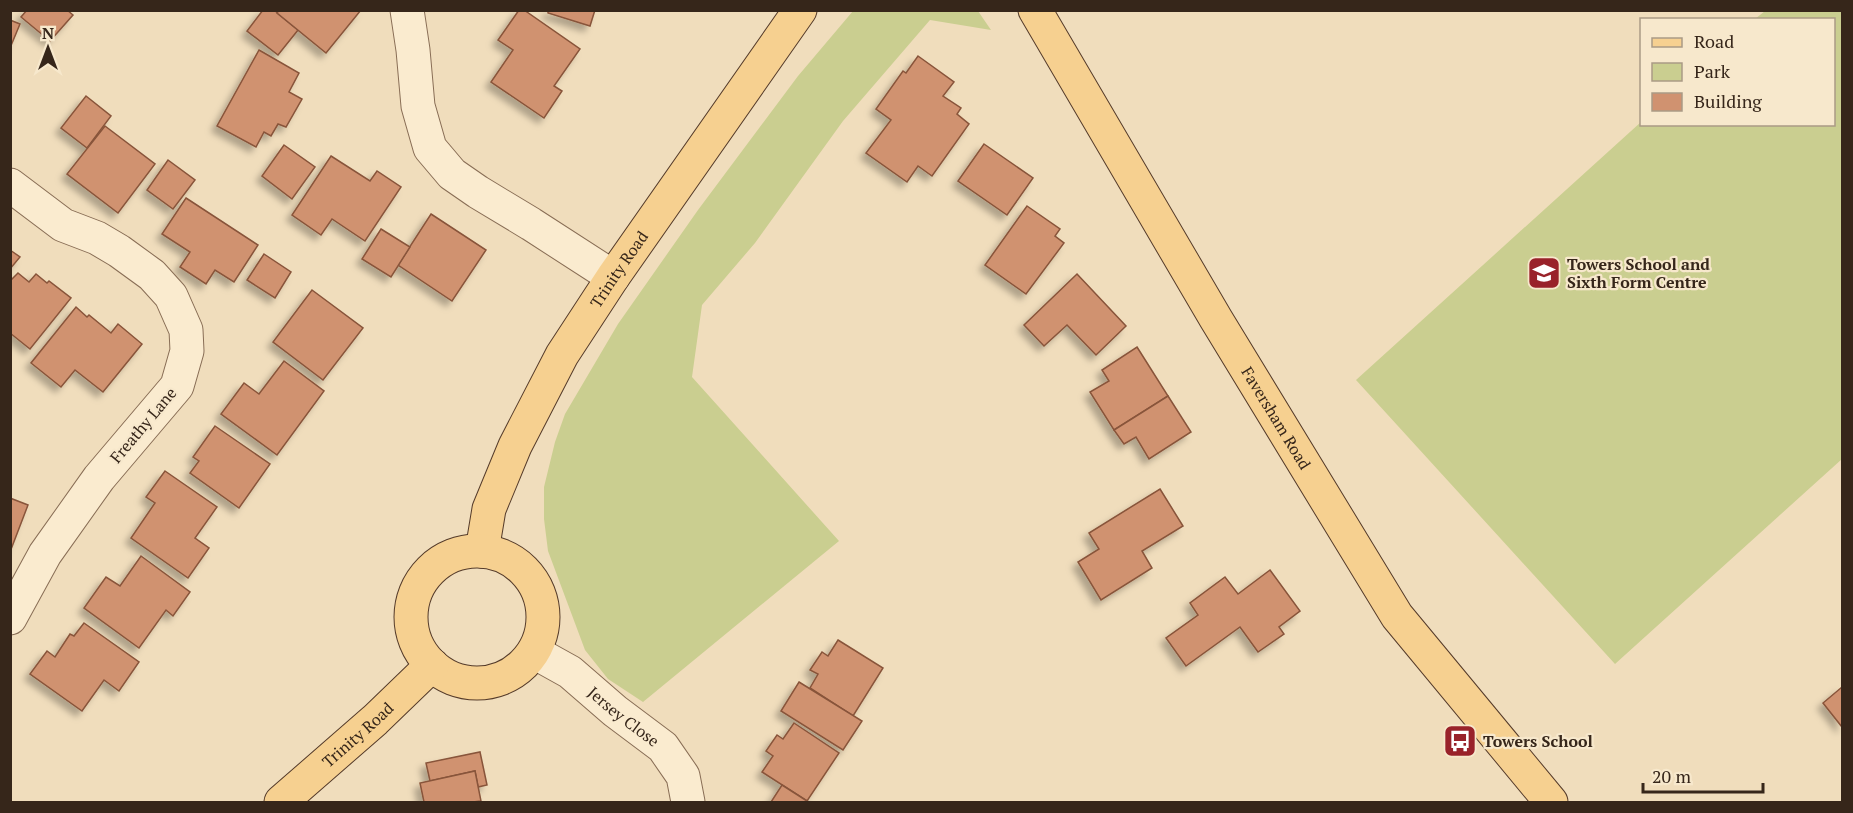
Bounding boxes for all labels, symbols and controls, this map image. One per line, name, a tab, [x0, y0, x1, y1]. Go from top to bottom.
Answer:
north arrow	[18, 18, 78, 78]
legend	[1640, 18, 1835, 126]
text: N	[42, 22, 54, 44]
text: Road	[1694, 29, 1734, 53]
text: Park	[1694, 59, 1731, 83]
text: Building	[1694, 89, 1762, 113]
street label: Trinity Road	[585, 226, 653, 312]
place label: Towers School and Sixth Form Centre	[1567, 253, 1710, 293]
school or university icon: Towers School and Sixth Form Centre	[1526, 255, 1562, 291]
street label: Faversham Road	[1237, 362, 1316, 474]
street label: Freathy Lane	[105, 382, 181, 468]
street label: Jersey Close	[583, 681, 664, 752]
street label: Trinity Road	[317, 697, 398, 772]
bus stop icon: Towers School	[1442, 723, 1478, 759]
place label: Towers School	[1483, 730, 1593, 752]
scale bar	[1643, 756, 1763, 794]
text: 20 m	[1652, 764, 1692, 788]

